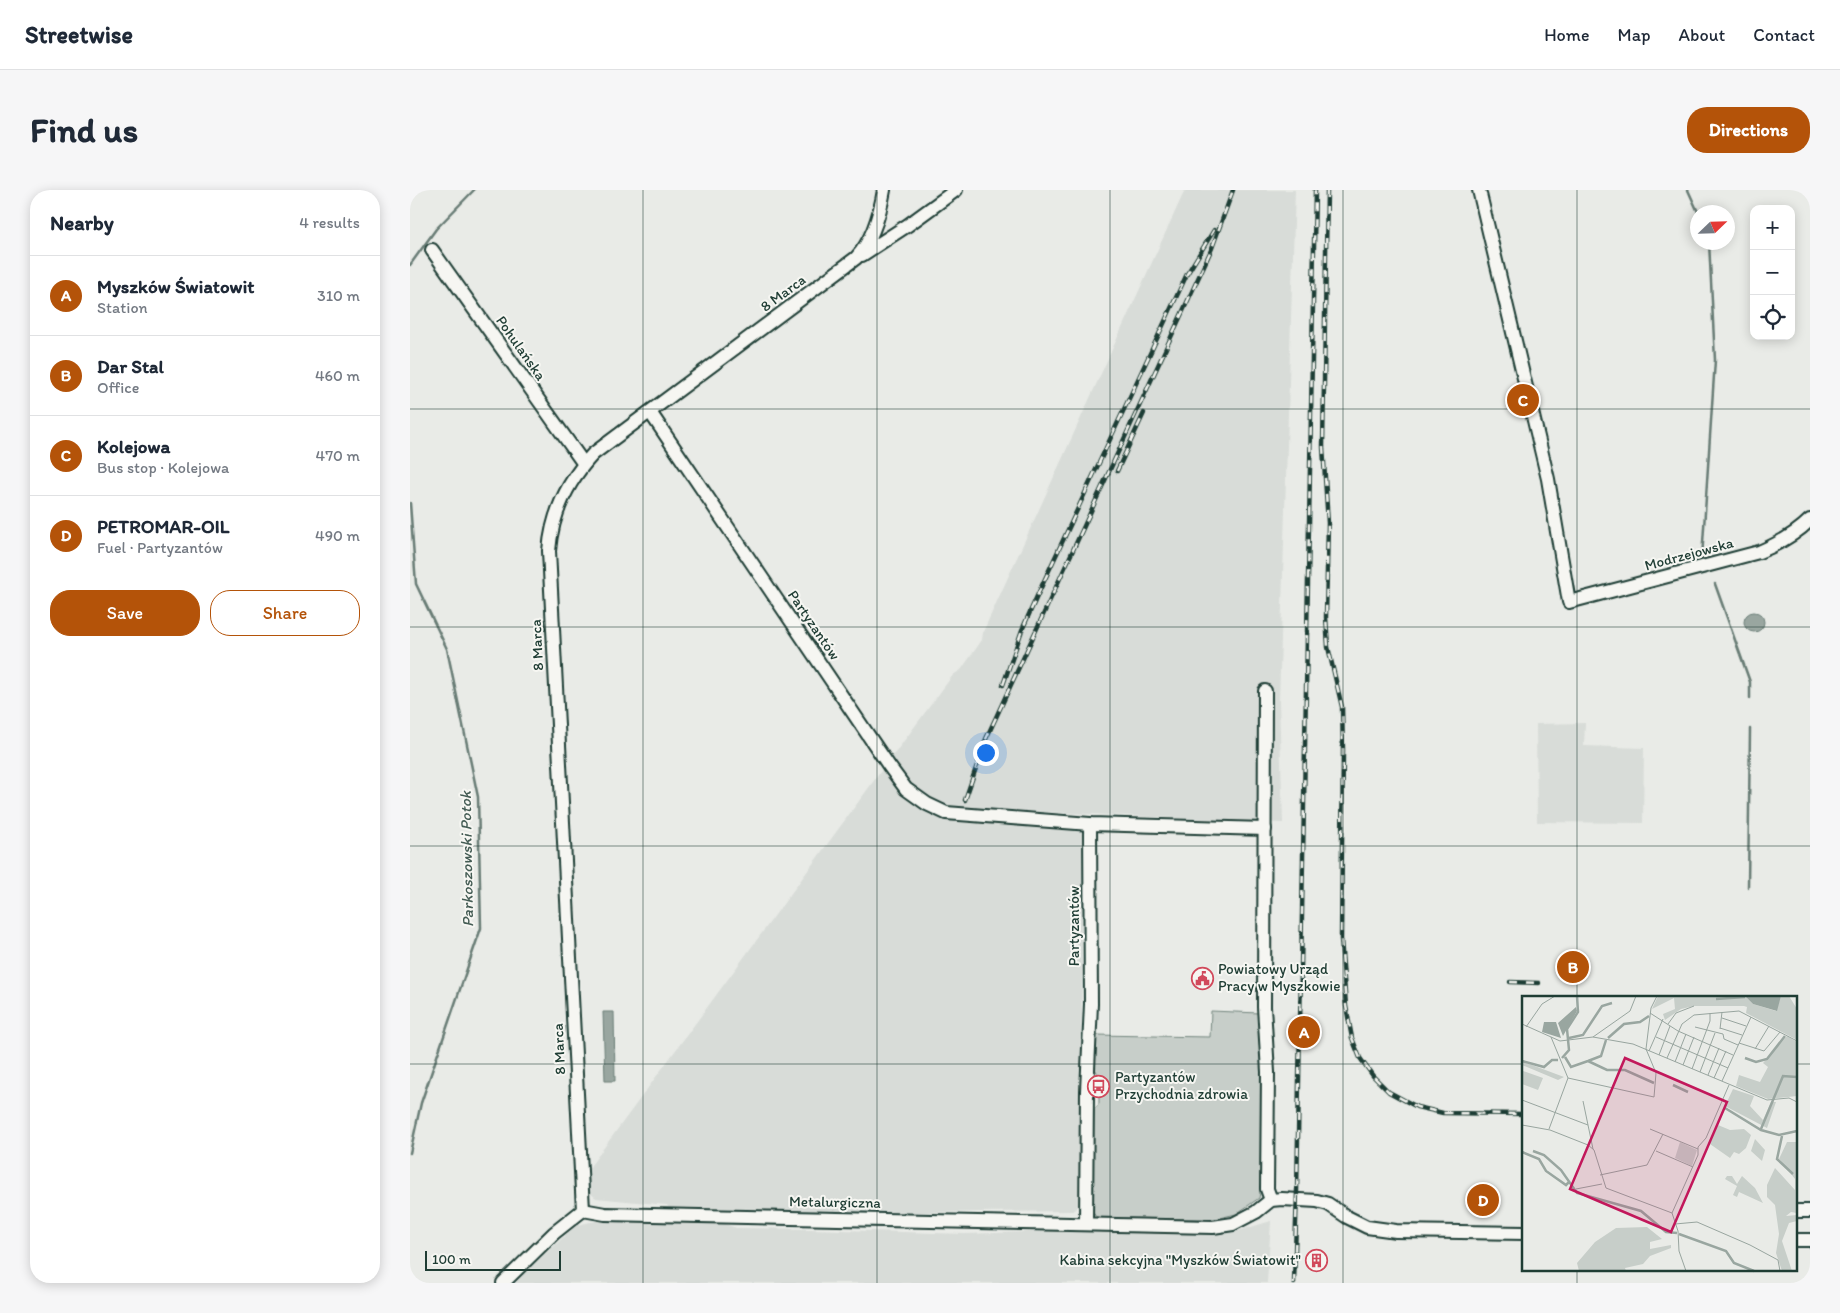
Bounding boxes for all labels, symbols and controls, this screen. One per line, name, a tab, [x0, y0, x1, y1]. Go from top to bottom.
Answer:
text: Streetwise	[25, 20, 133, 49]
text: Home	[1544, 24, 1590, 46]
text: Map	[1618, 24, 1651, 46]
text: About	[1679, 24, 1725, 46]
text: Contact	[1753, 24, 1815, 46]
button: Directions	[1687, 107, 1810, 153]
text: Find us	[30, 109, 138, 151]
north arrow	[1690, 205, 1735, 250]
map controls	[1750, 205, 1795, 340]
button: +	[1750, 205, 1795, 250]
text: Nearby	[50, 210, 114, 235]
text: 4 results	[299, 213, 360, 232]
button: −	[1750, 250, 1795, 295]
street label: 8 Marca	[757, 270, 810, 315]
text: Myszków Światowit	[97, 275, 255, 298]
text: A	[61, 286, 71, 305]
text: 310 m	[317, 286, 360, 305]
button: locate	[1750, 295, 1795, 340]
text: Station	[97, 298, 148, 317]
street label: Pohulańska	[492, 312, 550, 384]
text: Dar Stal	[97, 355, 164, 378]
text: B	[61, 366, 71, 385]
text: 460 m	[315, 366, 360, 385]
text: Office	[97, 378, 139, 397]
pin: C	[1507, 381, 1539, 419]
text: Kolejowa	[97, 435, 170, 458]
text: C	[61, 446, 71, 465]
text: 470 m	[316, 446, 360, 465]
text: Bus stop · Kolejowa	[97, 458, 229, 477]
text: PETROMAR-OIL	[97, 515, 229, 538]
text: D	[61, 526, 71, 545]
text: 490 m	[315, 526, 360, 545]
street label: Modrzejowska	[1643, 533, 1736, 575]
text: Fuel · Partyzantów	[97, 538, 223, 557]
street label: Partyzantów	[784, 587, 844, 663]
button: Save	[50, 590, 200, 636]
button: Share	[210, 590, 360, 636]
street label: 8 Marca	[527, 618, 547, 671]
your location	[973, 740, 999, 766]
water label: Parkoszowski Potok	[456, 790, 477, 927]
street label: Partyzantów	[1065, 886, 1083, 966]
pin: B	[1557, 948, 1589, 986]
place label: Powiatowy Urząd Pracy w Myszkowie	[1218, 960, 1340, 995]
public building icon: Powiatowy Urząd Pracy w Myszkowie	[1190, 966, 1214, 990]
inset map	[1522, 996, 1798, 1270]
pin: A	[1288, 1013, 1320, 1051]
street label: 8 Marca	[549, 1022, 569, 1075]
place label: Partyzantów Przychodnia zdrowia	[1115, 1068, 1248, 1103]
bus stop icon: Partyzantów Przychodnia zdrowia	[1087, 1074, 1111, 1098]
pin: D	[1467, 1181, 1499, 1219]
street label: Metalurgiczna	[789, 1192, 882, 1212]
scale bar	[425, 1248, 561, 1271]
building icon: Kabina sekcyjna "Myszków Światowit"	[1305, 1248, 1329, 1272]
text: 100 m	[432, 1251, 471, 1268]
place label: Kabina sekcyjna "Myszków Światowit"	[1060, 1251, 1301, 1269]

